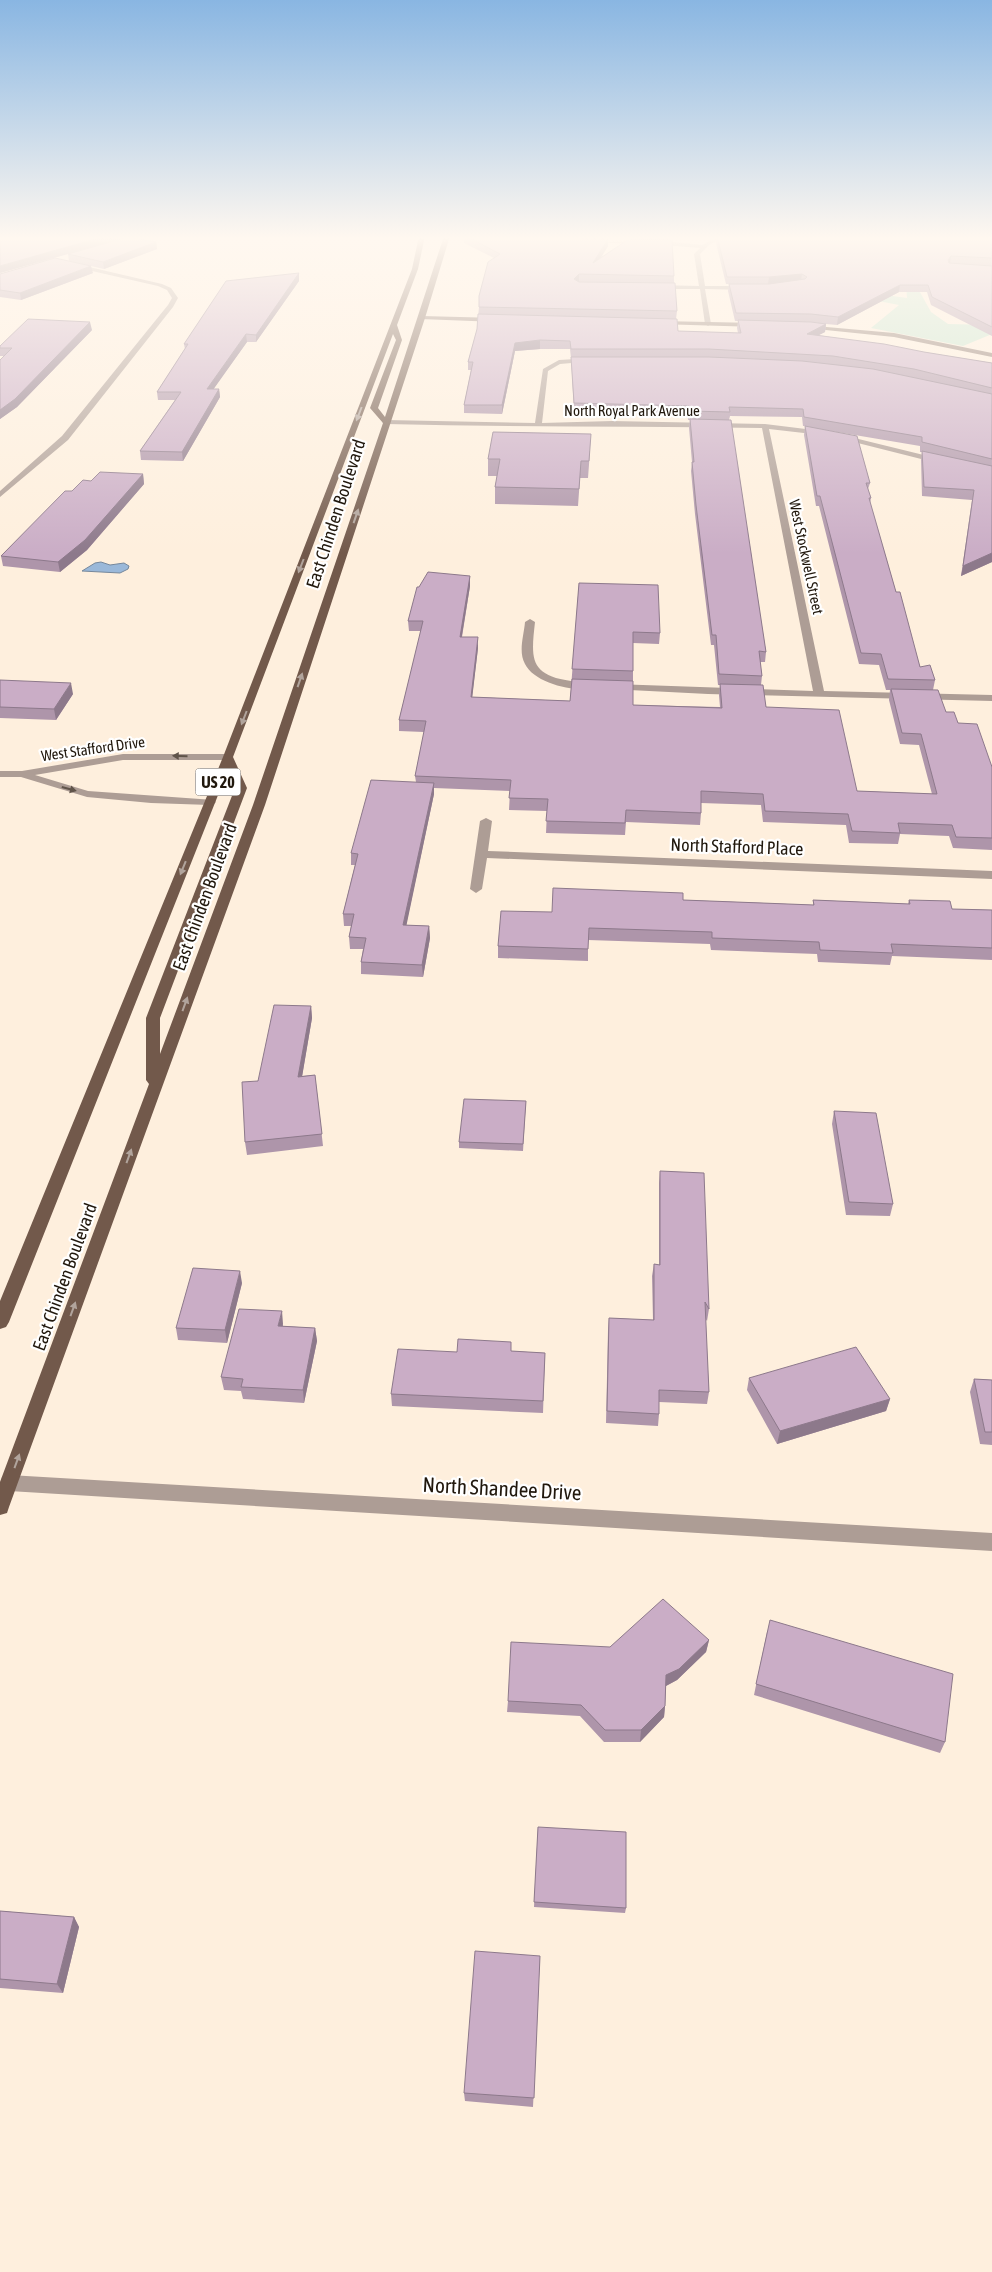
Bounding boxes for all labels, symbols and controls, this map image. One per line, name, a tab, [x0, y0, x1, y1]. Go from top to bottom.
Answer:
street label: North Royal Park Avenue	[564, 402, 700, 419]
one-way arrow	[355, 407, 363, 422]
street label: East Chinden Boulevard	[302, 437, 370, 591]
street label: West Stockwell Street	[786, 498, 827, 616]
one-way arrow	[352, 508, 360, 523]
one-way arrow	[297, 559, 305, 574]
one-way arrow	[297, 672, 304, 687]
one-way arrow	[239, 710, 247, 725]
street label: West Stafford Drive	[40, 733, 146, 764]
one-way arrow	[171, 752, 187, 760]
road number: US 20	[196, 769, 240, 796]
one-way arrow	[61, 785, 76, 793]
street label: East Chinden Boulevard	[168, 820, 241, 973]
street label: North Stafford Place	[670, 834, 804, 859]
one-way arrow	[179, 861, 186, 876]
one-way arrow	[181, 996, 189, 1011]
one-way arrow	[126, 1149, 133, 1164]
street label: East Chinden Boulevard	[28, 1200, 101, 1353]
one-way arrow	[69, 1301, 77, 1316]
one-way arrow	[14, 1454, 21, 1469]
street label: North Shandee Drive	[422, 1472, 582, 1504]

